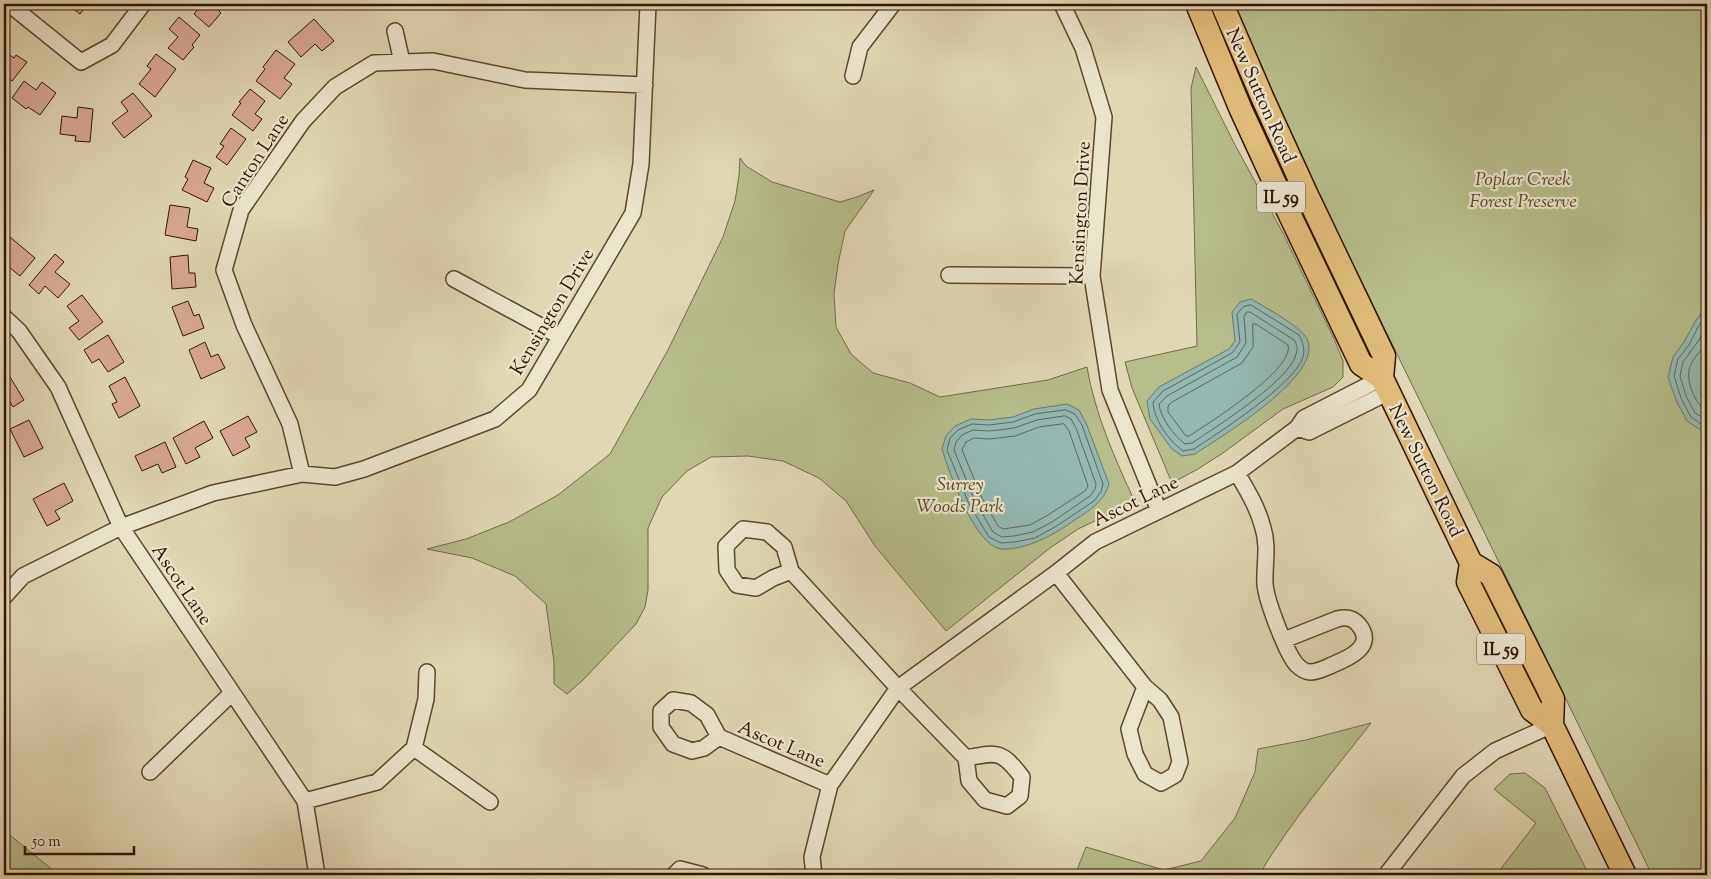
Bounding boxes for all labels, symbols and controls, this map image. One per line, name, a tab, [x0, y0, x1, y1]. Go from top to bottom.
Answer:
street label: New Sutton Road	[1218, 24, 1302, 168]
street label: Canton Lane	[216, 109, 297, 214]
street label: Kensington Drive	[1064, 140, 1099, 286]
park label: Poplar Creek Forest Preserve	[1469, 167, 1577, 216]
road number: IL 59	[1257, 182, 1305, 212]
street label: Kensington Drive	[504, 243, 602, 381]
street label: New Sutton Road	[1381, 400, 1469, 543]
street label: Ascot Lane	[1089, 470, 1184, 535]
park label: Surrey Woods Park	[916, 472, 1004, 521]
street label: Ascot Lane	[144, 540, 218, 631]
road number: IL 59	[1477, 634, 1525, 664]
street label: Ascot Lane	[733, 715, 829, 776]
scale bar	[25, 824, 134, 856]
text: 50 m	[31, 832, 61, 853]

